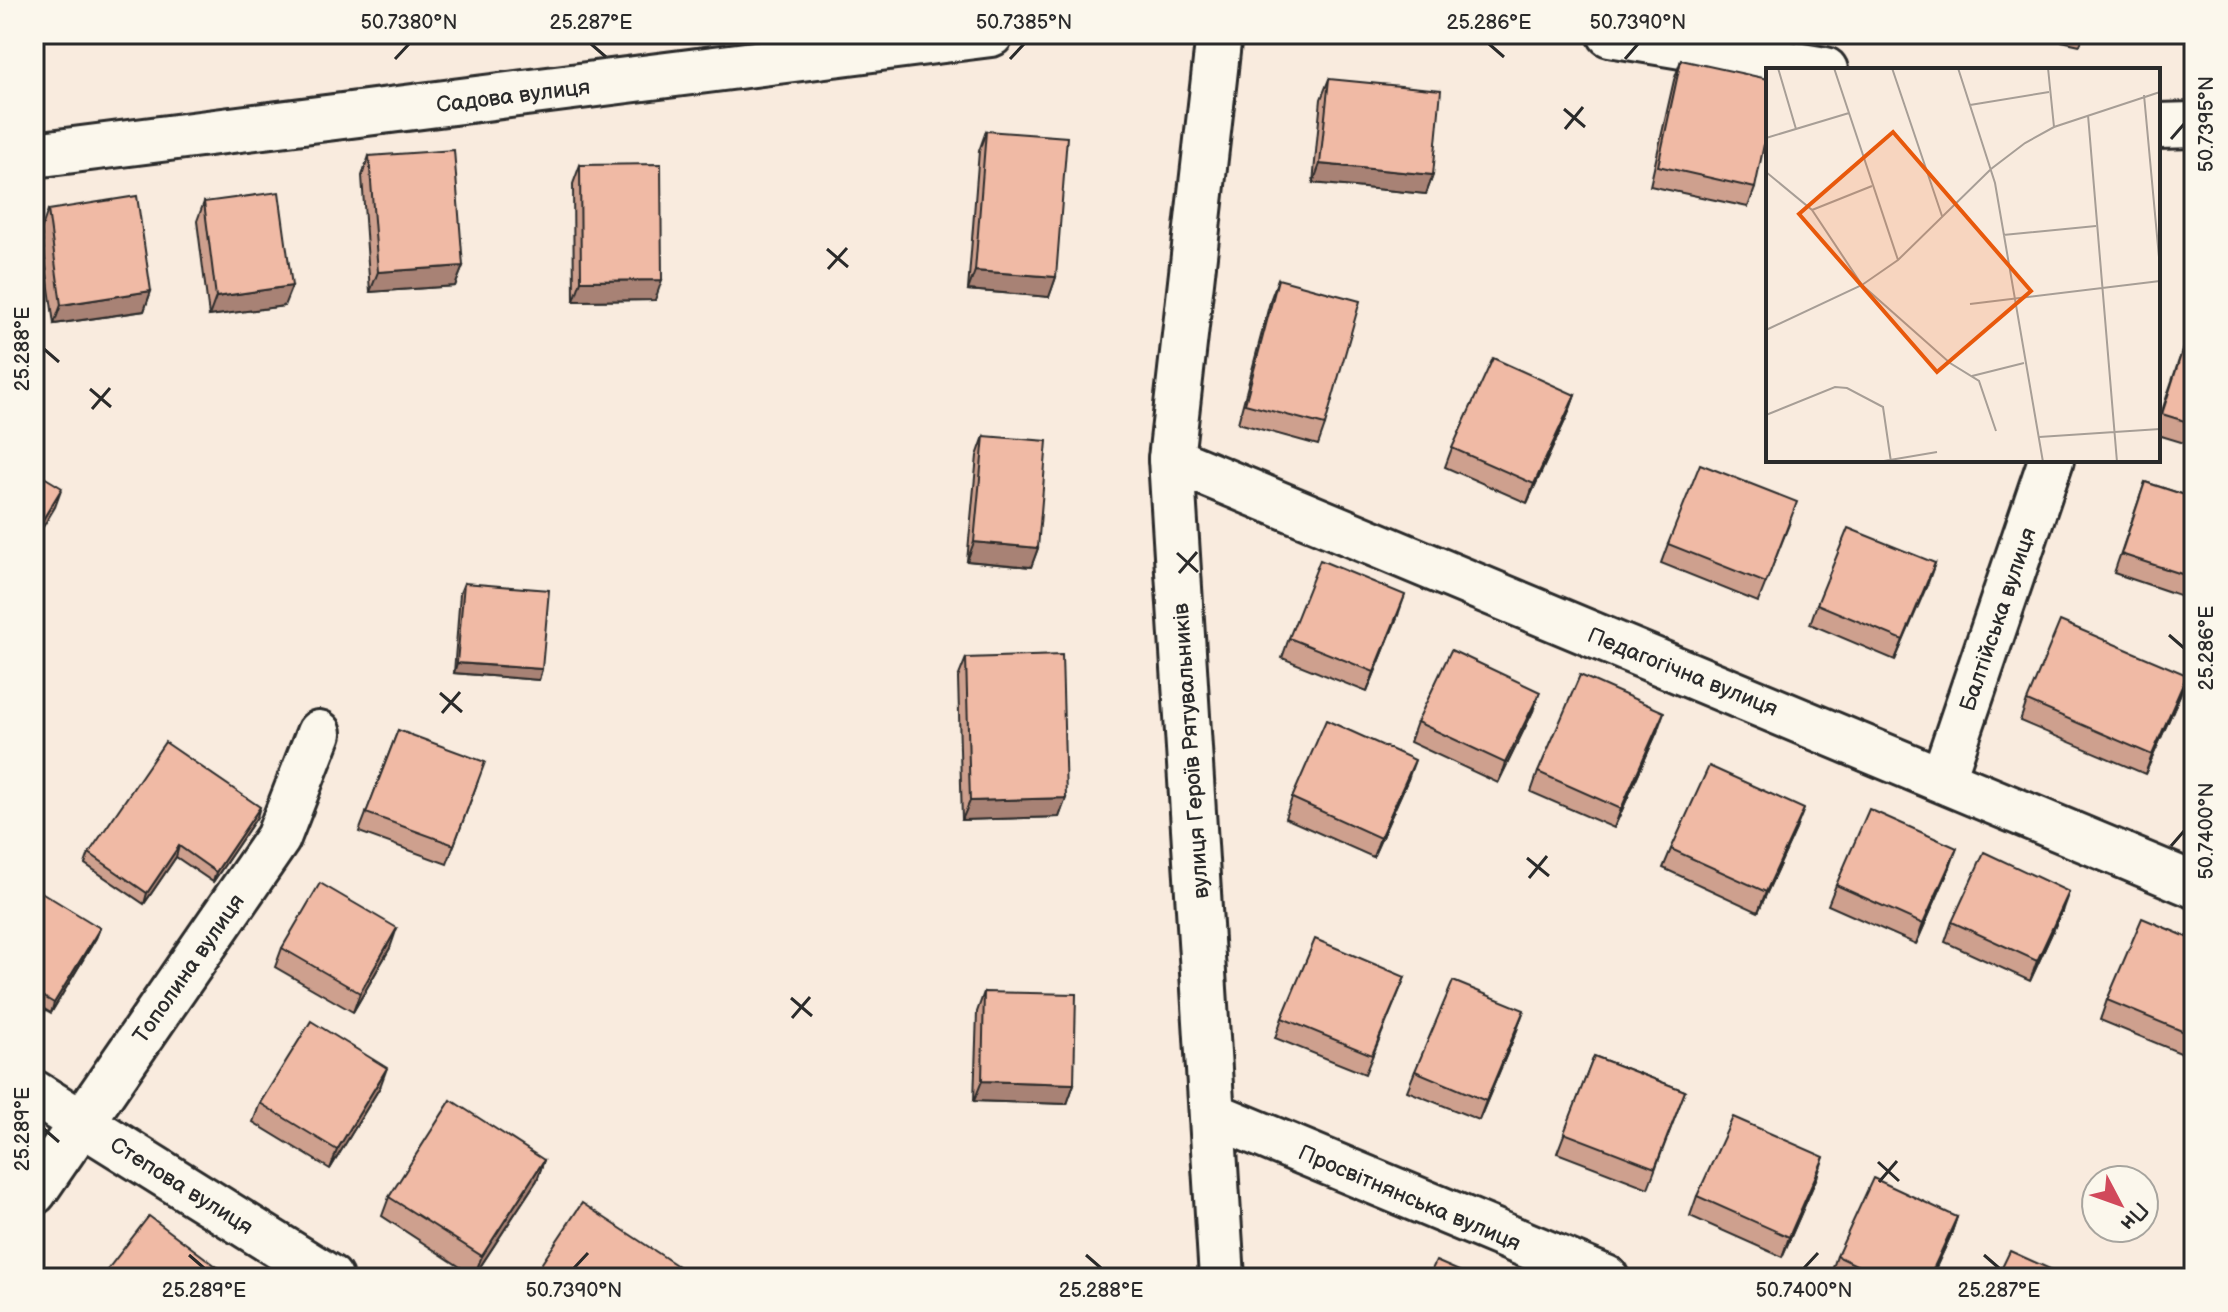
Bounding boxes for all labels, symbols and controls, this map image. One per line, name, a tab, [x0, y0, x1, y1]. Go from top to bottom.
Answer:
text: 50.7380°N	[361, 11, 457, 35]
text: 25.287°E	[550, 11, 632, 35]
text: 50.7385°N	[976, 11, 1072, 35]
text: 25.286°E	[1447, 11, 1531, 35]
text: 50.7390°N	[1590, 11, 1686, 35]
inset map	[1766, 68, 2160, 462]
street label: Садова вулиця	[435, 74, 592, 119]
text: 50.7395°N	[2195, 76, 2219, 172]
text: 25.288°E	[11, 307, 35, 391]
street label: Балтійська вулиця	[1954, 524, 2043, 715]
street label: вулиця Героїв Рятувальників	[1168, 602, 1215, 900]
text: 25.286°E	[2195, 606, 2219, 690]
street label: Педагогічна вулиця	[1583, 622, 1782, 723]
text: 50.7400°N	[2195, 783, 2219, 879]
street label: Тополина вулиця	[128, 889, 251, 1049]
text: 25.289°E	[11, 1087, 35, 1171]
street label: Степова вулиця	[105, 1131, 258, 1241]
street label: Просвітнянська вулиця	[1294, 1139, 1525, 1257]
north arrow	[2080, 1164, 2160, 1244]
text: Пн	[2114, 1196, 2154, 1236]
text: 25.289°E	[162, 1279, 246, 1303]
text: 50.7390°N	[526, 1279, 622, 1303]
text: 25.288°E	[1059, 1279, 1143, 1303]
text: 50.7400°N	[1756, 1279, 1852, 1303]
text: 25.287°E	[1958, 1279, 2040, 1303]

